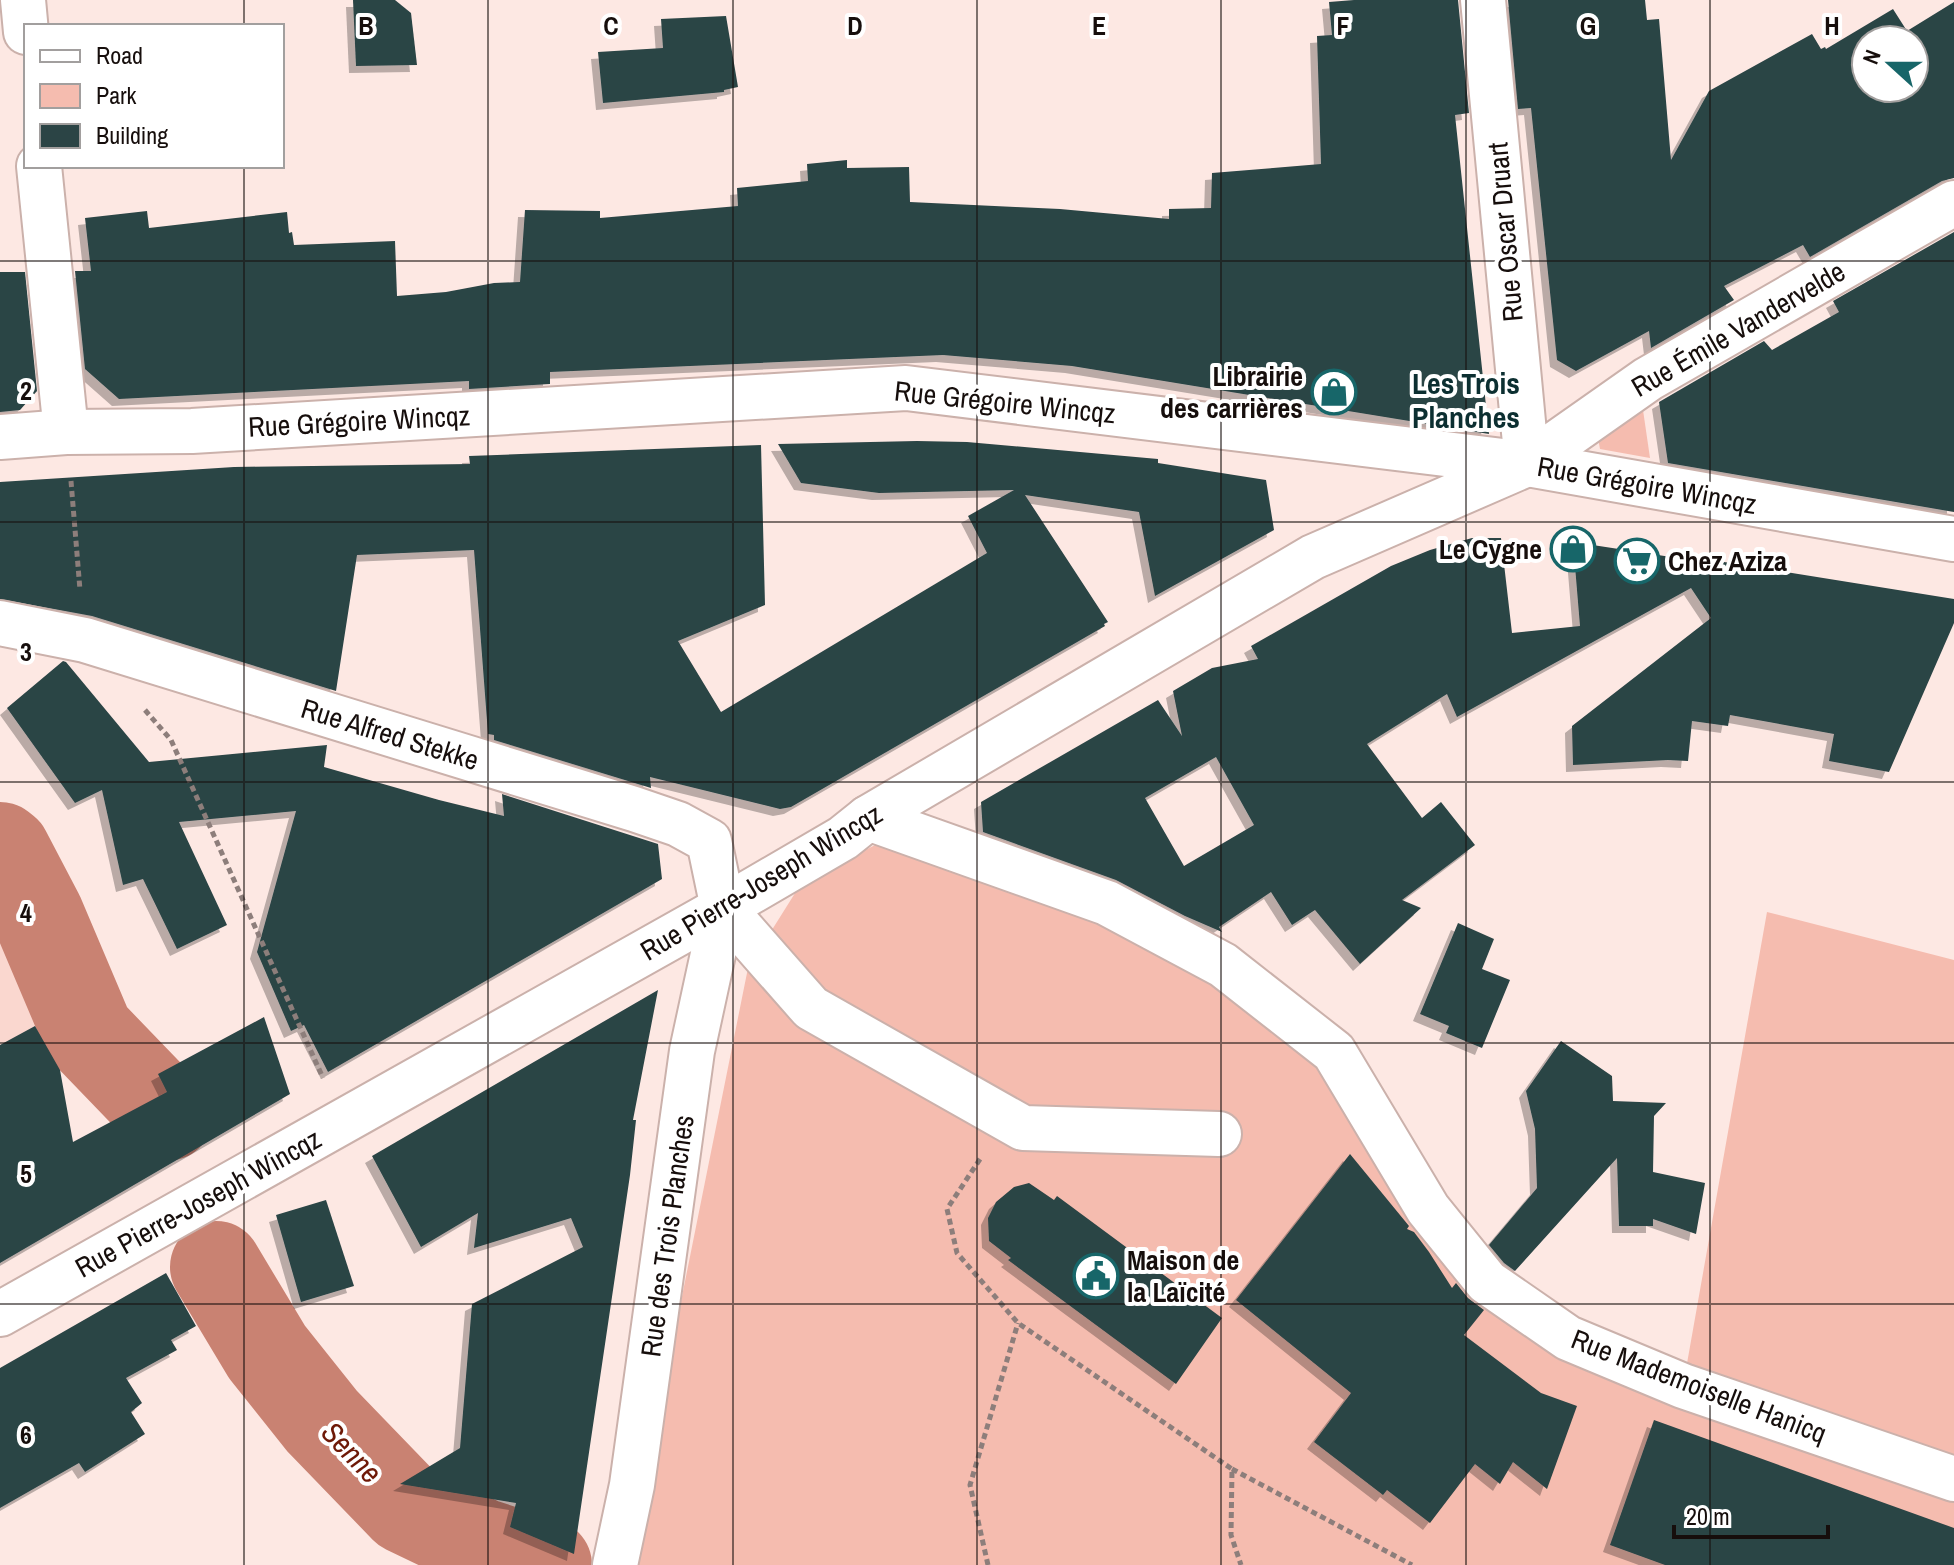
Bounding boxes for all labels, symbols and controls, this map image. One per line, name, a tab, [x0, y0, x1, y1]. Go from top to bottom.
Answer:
text: B	[358, 8, 374, 43]
text: C	[603, 8, 619, 43]
text: D	[847, 8, 863, 43]
text: E	[1092, 8, 1106, 43]
text: F	[1336, 8, 1350, 43]
text: G	[1580, 8, 1596, 43]
text: H	[1824, 8, 1840, 43]
legend	[24, 24, 284, 168]
north arrow	[1850, 24, 1930, 104]
text: Road	[96, 39, 143, 71]
text: N	[1855, 45, 1888, 68]
text: Park	[96, 79, 137, 111]
text: Building	[96, 119, 168, 151]
street label: Rue Oscar Druart	[1478, 141, 1532, 323]
street label: Rue Émile Vandervelde	[1624, 252, 1852, 406]
place label: Librairie des carrières	[1160, 357, 1303, 427]
district label: Les Trois Planches	[1412, 363, 1520, 437]
shop icon: Librairie des carrières	[1310, 368, 1358, 416]
street label: Rue Grégoire Wincqz	[893, 371, 1117, 433]
text: 2	[20, 373, 32, 408]
street label: Rue Grégoire Wincqz	[247, 396, 471, 446]
street label: Rue Grégoire Wincqz	[1534, 447, 1760, 523]
shop icon: Le Cygne	[1549, 525, 1597, 573]
place label: Le Cygne	[1439, 530, 1542, 568]
supermarket icon: Chez Aziza	[1613, 537, 1661, 585]
place label: Chez Aziza	[1668, 542, 1787, 580]
text: 3	[20, 634, 32, 669]
street label: Rue Alfred Stekke	[297, 689, 483, 779]
street label: Rue Pierre-Joseph Wincqz	[633, 795, 889, 969]
text: 4	[20, 895, 32, 930]
street label: Rue des Trois Planches	[631, 1113, 703, 1359]
street label: Rue Pierre-Joseph Wincqz	[68, 1120, 328, 1286]
text: 5	[20, 1156, 32, 1191]
place label: Maison de la Laïcité	[1127, 1241, 1239, 1311]
public building icon: Maison de la Laïcité	[1072, 1252, 1120, 1300]
street label: Rue Mademoiselle Hanicq	[1566, 1320, 1832, 1452]
water label: Senne	[313, 1413, 391, 1491]
text: 6	[20, 1417, 32, 1452]
scale bar	[1674, 1489, 1828, 1539]
text: 20 m	[1686, 1500, 1730, 1532]

